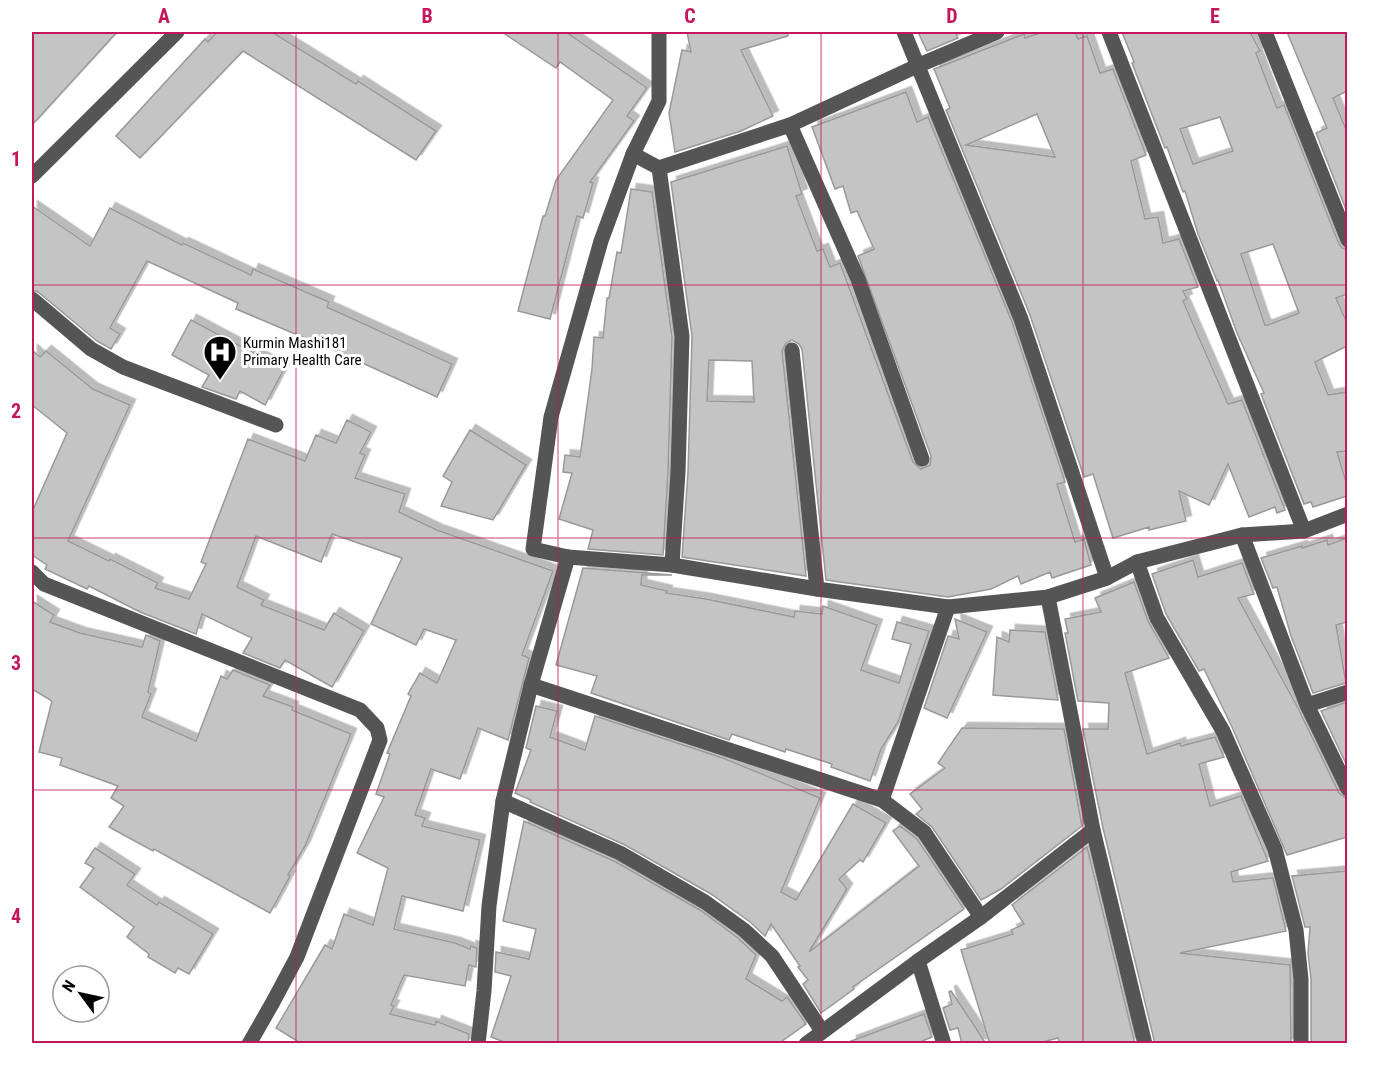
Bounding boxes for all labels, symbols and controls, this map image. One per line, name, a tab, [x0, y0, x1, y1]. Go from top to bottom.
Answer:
text: A	[158, 4, 170, 28]
text: B	[421, 4, 433, 28]
text: C	[684, 4, 696, 28]
text: D	[946, 4, 958, 28]
text: E	[1210, 4, 1220, 28]
text: 1	[11, 147, 21, 171]
hospital icon: Kurmin Mashi181 Primary Health Care	[202, 334, 238, 381]
place label: Kurmin Mashi181 Primary Health Care	[243, 334, 361, 369]
text: 2	[11, 399, 21, 423]
text: 3	[11, 651, 21, 675]
text: 4	[11, 904, 21, 928]
north arrow	[51, 964, 111, 1024]
text: N	[58, 977, 79, 995]

